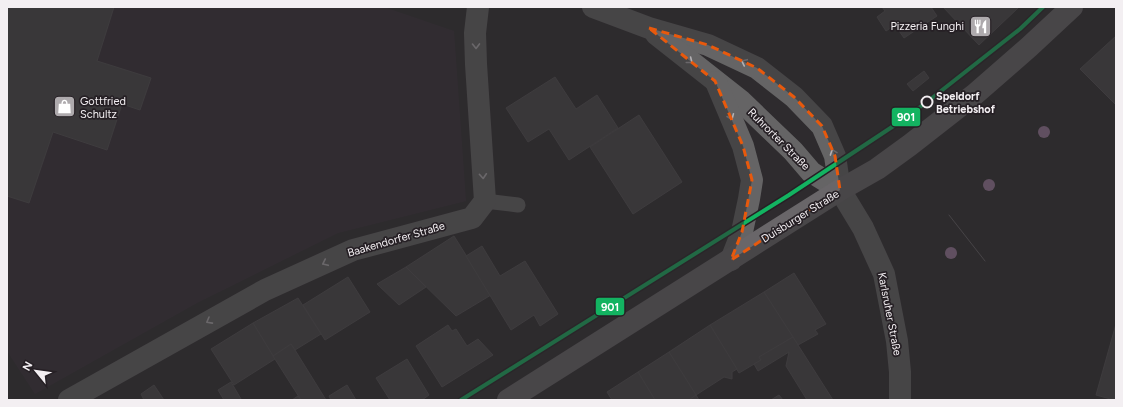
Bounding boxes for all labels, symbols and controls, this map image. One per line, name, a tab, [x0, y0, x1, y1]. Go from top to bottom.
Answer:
restaurant icon: Pizzeria Funghi	[967, 13, 993, 39]
place label: Pizzeria Funghi	[890, 20, 964, 33]
one-way arrow	[471, 43, 480, 49]
one-way arrow	[686, 56, 693, 63]
one-way arrow	[741, 59, 749, 67]
place label: Speldorf Betriebshof	[936, 90, 996, 116]
shop icon: Gottfried Schultz	[51, 94, 77, 120]
place label: Gottfried Schultz	[80, 95, 126, 121]
marker: Speldorf Betriebshof	[920, 95, 934, 109]
street label: Ruhrorter Straße	[745, 106, 812, 173]
line badge: 901	[891, 107, 921, 127]
text: 901	[897, 111, 915, 124]
one-way arrow	[726, 113, 734, 120]
one-way arrow	[829, 149, 837, 156]
one-way arrow	[478, 173, 487, 179]
street label: Duisburger Straße	[759, 187, 841, 246]
street label: Baakendorfer Straße	[346, 219, 446, 260]
one-way arrow	[322, 258, 330, 266]
street label: Karlsruher Straße	[875, 271, 904, 357]
line badge: 901	[595, 297, 625, 316]
text: 901	[601, 301, 619, 314]
one-way arrow	[206, 317, 214, 324]
north arrow	[16, 351, 56, 391]
text: N	[20, 360, 35, 373]

